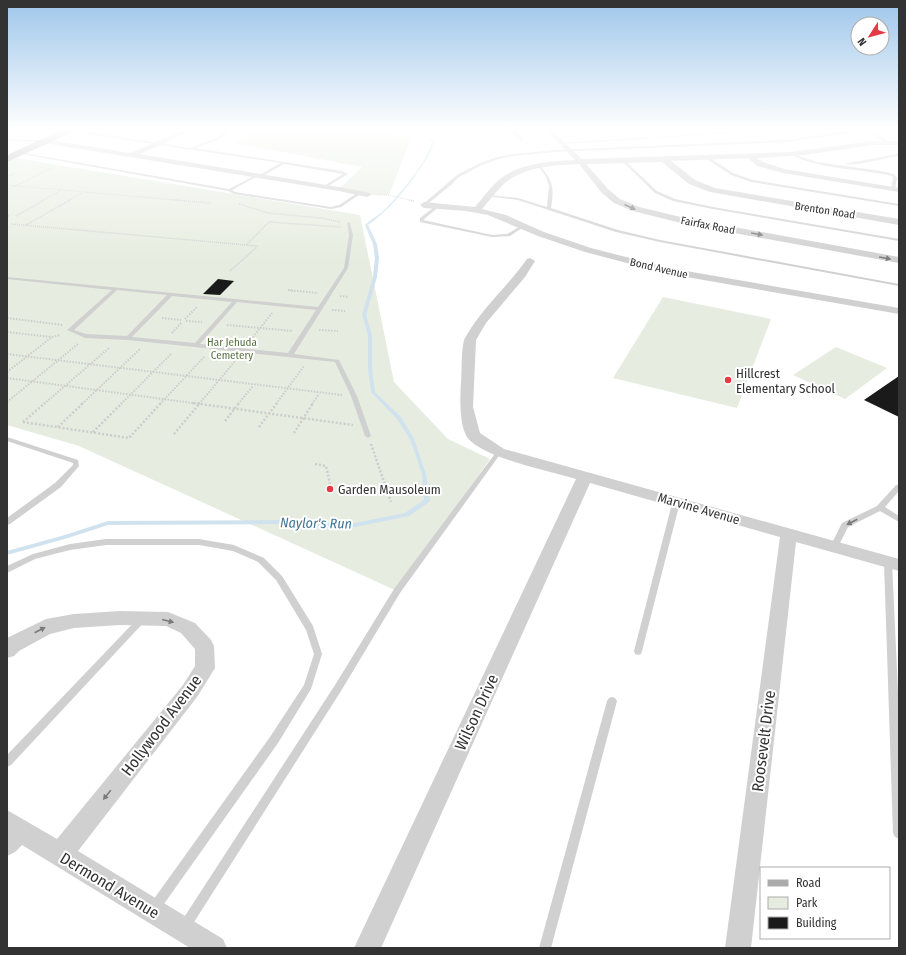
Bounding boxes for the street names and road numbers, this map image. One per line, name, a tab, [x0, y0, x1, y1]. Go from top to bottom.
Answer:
street label: Brenton Road	[794, 199, 856, 222]
street label: Fairfax Road	[680, 214, 736, 237]
street label: Bond Avenue	[629, 256, 689, 281]
street label: Marvine Avenue	[656, 490, 742, 527]
street label: Hollywood Avenue	[117, 671, 206, 779]
street label: Wilson Drive	[451, 671, 502, 753]
street label: Roosevelt Drive	[748, 689, 779, 793]
street label: Dermond Avenue	[57, 848, 163, 923]

